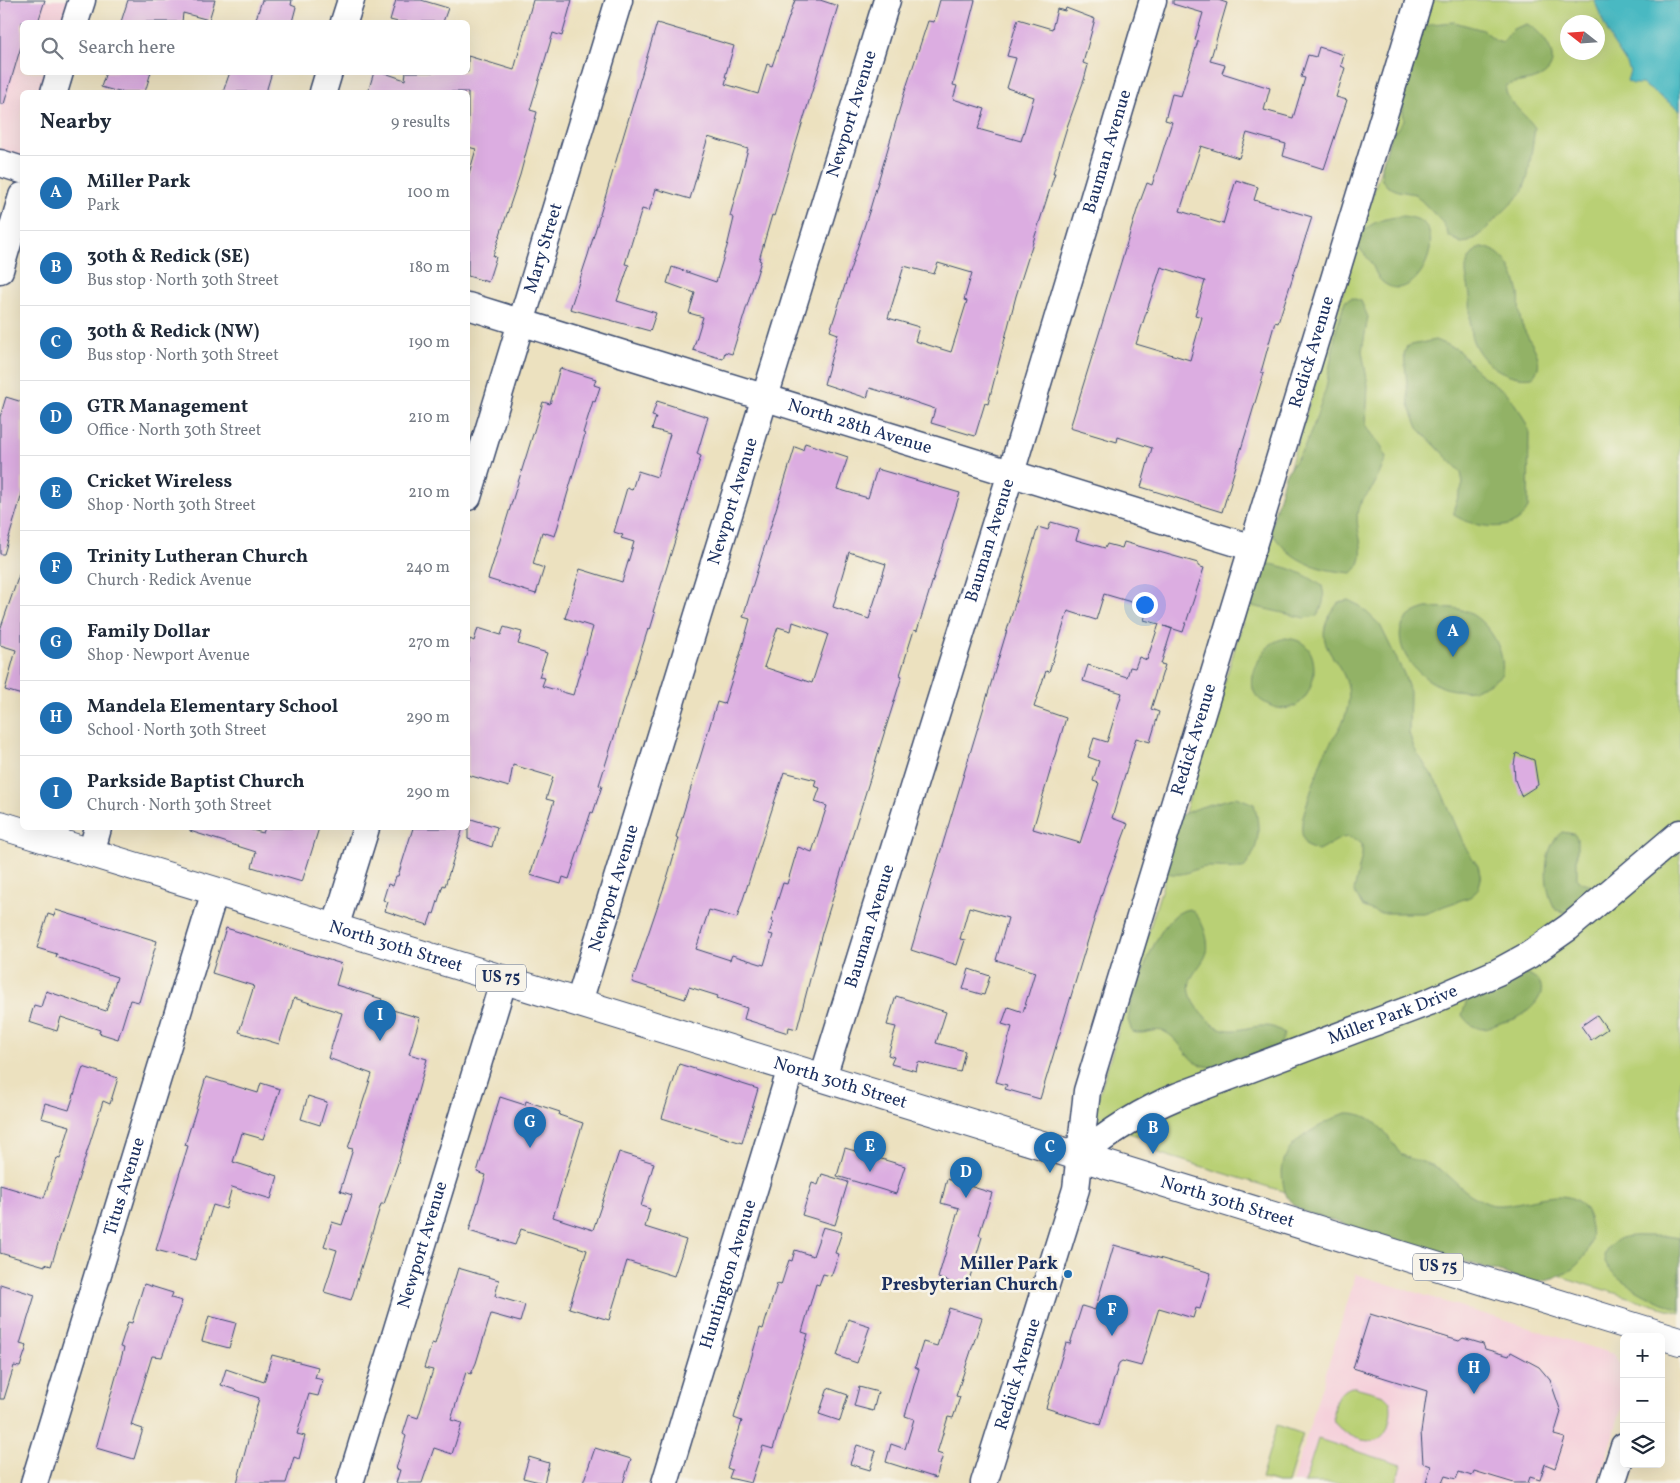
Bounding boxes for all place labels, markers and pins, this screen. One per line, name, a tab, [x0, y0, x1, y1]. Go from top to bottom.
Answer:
pin: A	[1437, 616, 1469, 657]
pin: I	[364, 1000, 396, 1041]
pin: G	[514, 1107, 546, 1148]
pin: B	[1137, 1113, 1169, 1154]
pin: E	[854, 1131, 886, 1172]
pin: C	[1034, 1132, 1066, 1173]
pin: D	[950, 1157, 982, 1198]
place label: Miller Park Presbyterian Church	[881, 1252, 1058, 1298]
marker: Miller Park Presbyterian Church	[1062, 1268, 1074, 1280]
pin: F	[1096, 1295, 1128, 1336]
pin: H	[1458, 1353, 1490, 1394]

